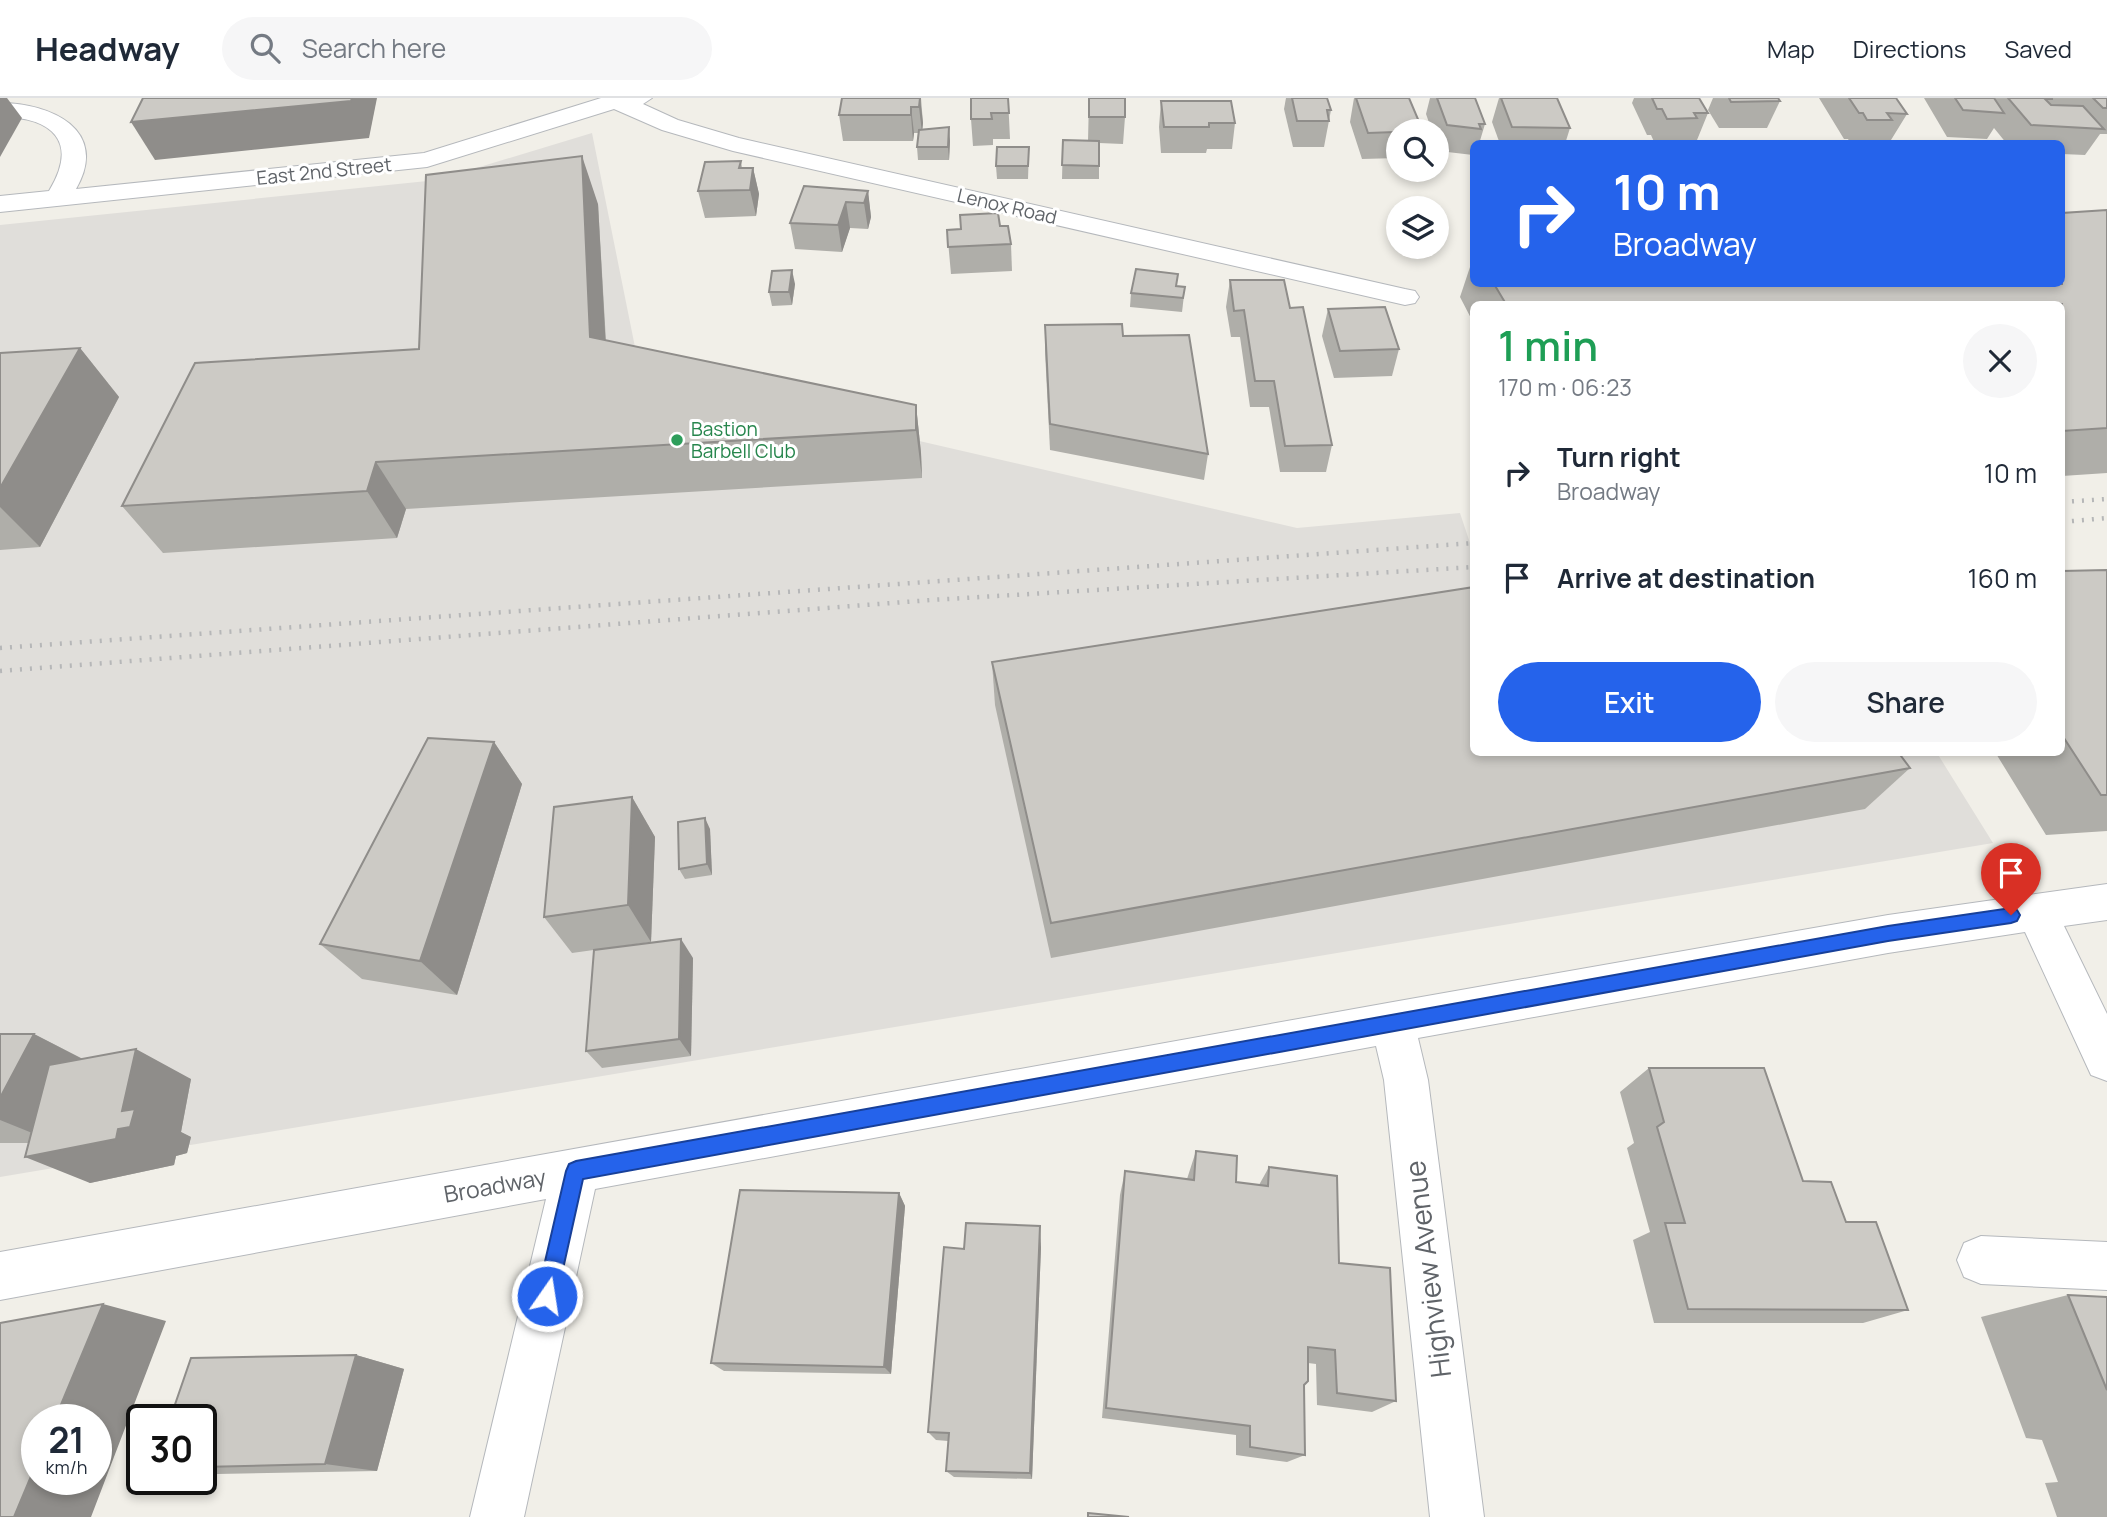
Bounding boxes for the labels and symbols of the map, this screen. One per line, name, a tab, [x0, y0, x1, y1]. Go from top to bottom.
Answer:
street label: East 2nd Street	[255, 151, 393, 191]
street label: Lenox Road	[955, 182, 1059, 230]
place label: Bastion Barbell Club	[691, 416, 796, 464]
marker: Bastion Barbell Club	[669, 432, 685, 448]
pin	[1981, 843, 2041, 915]
street label: Highview Avenue	[1395, 1158, 1459, 1380]
street label: Broadway	[441, 1160, 548, 1210]
position arrow	[510, 1259, 584, 1333]
speed limit sign: 30	[126, 1404, 217, 1495]

